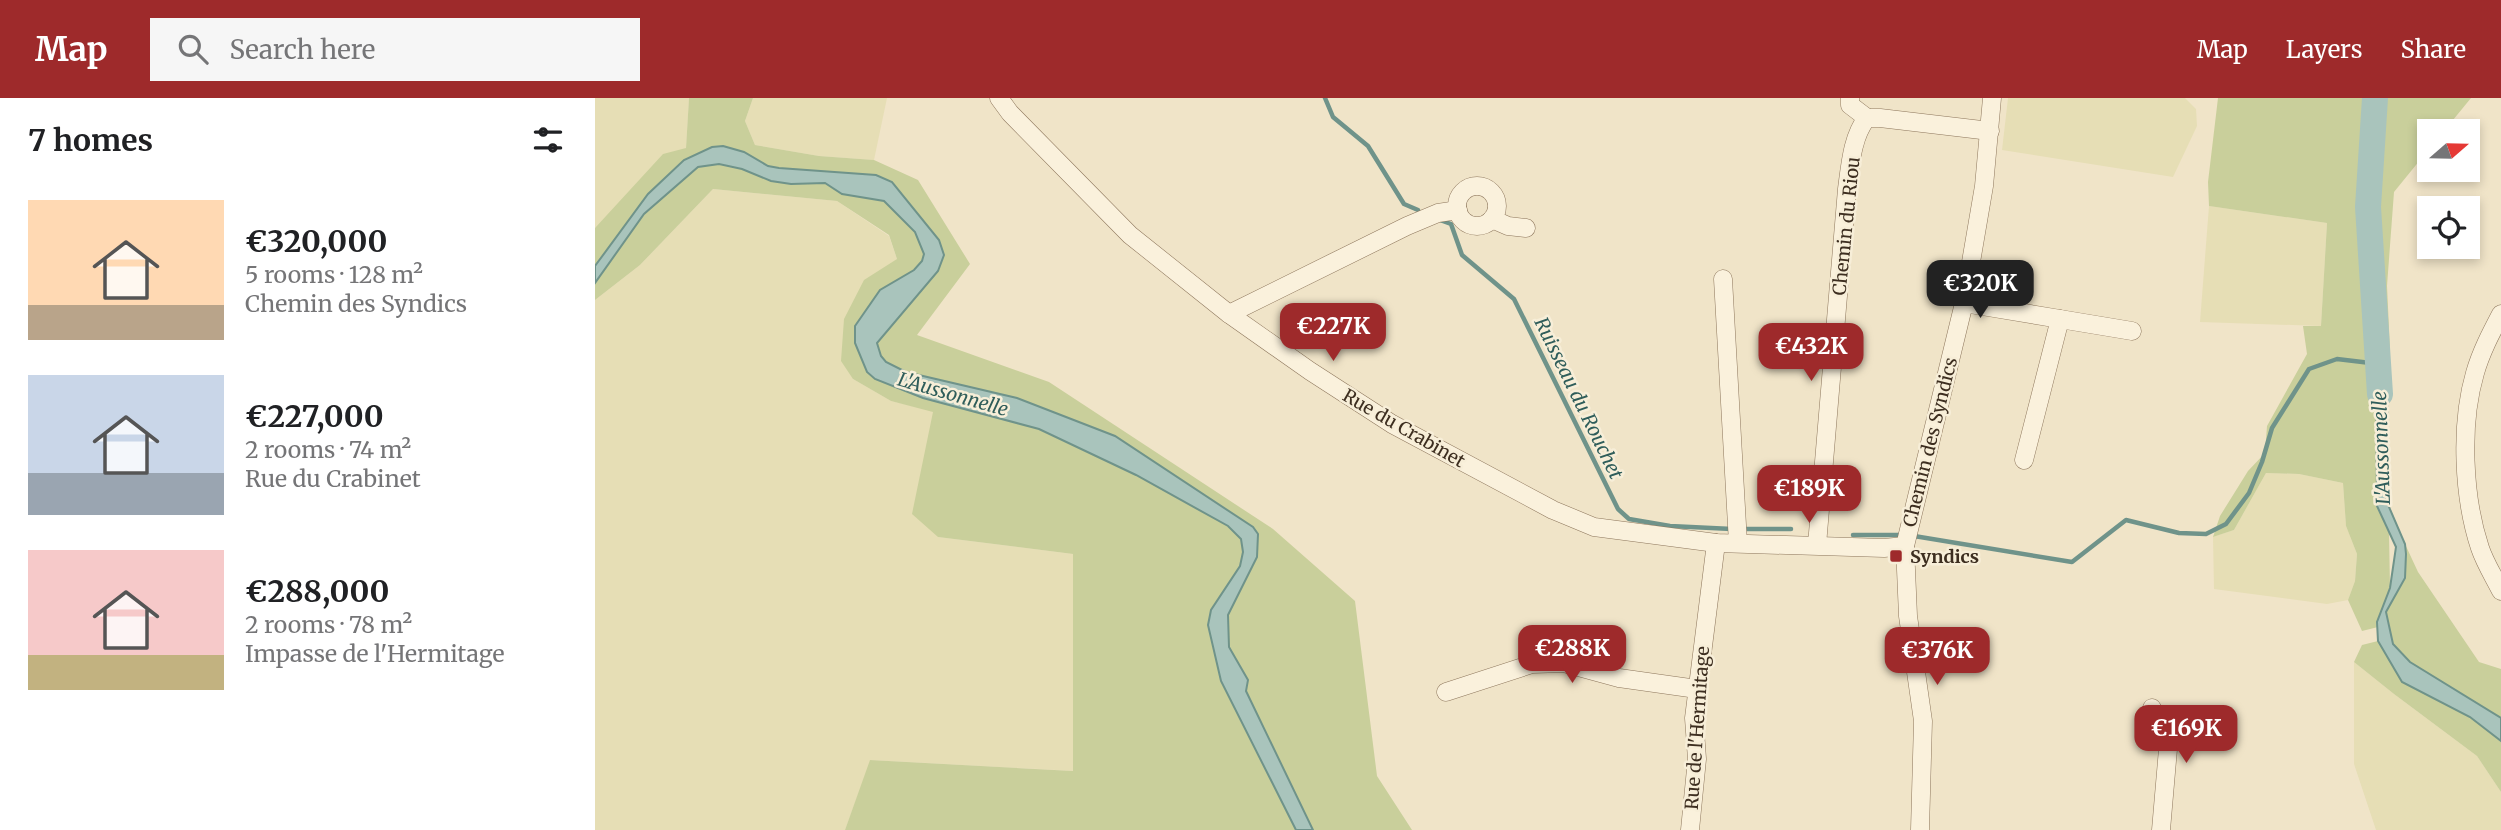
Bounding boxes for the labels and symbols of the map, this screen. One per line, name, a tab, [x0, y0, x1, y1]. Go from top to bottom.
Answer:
north arrow	[2417, 119, 2480, 182]
street label: Chemin du Riou	[1827, 155, 1865, 297]
pin: €320K	[1931, 260, 2029, 320]
pin: €227K	[1284, 303, 1382, 363]
water label: Ruisseau du Rouchet	[1529, 313, 1629, 483]
pin: €432K	[1762, 324, 1860, 383]
street label: Chemin des Syndics	[1898, 355, 1962, 529]
water label: L'Aussonnelle	[895, 367, 1011, 421]
street label: Rue du Crabinet	[1339, 384, 1469, 472]
water label: L'Aussonnelle	[2367, 390, 2395, 505]
pin: €189K	[1760, 466, 1858, 525]
place label: Syndics	[1910, 545, 1979, 568]
marker: Syndics	[1888, 548, 1904, 564]
pin: €288K	[1523, 626, 1621, 685]
pin: €376K	[1888, 628, 1986, 687]
street label: Rue de l'Hermitage	[1680, 645, 1714, 811]
pin: €169K	[2137, 706, 2235, 765]

